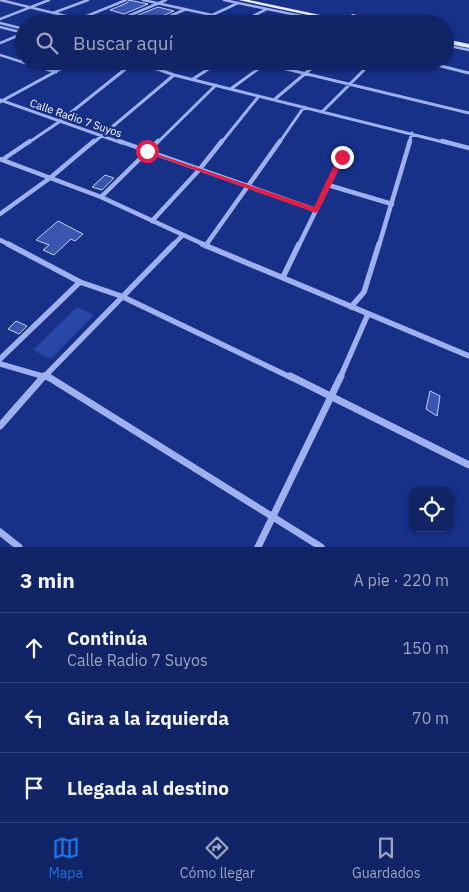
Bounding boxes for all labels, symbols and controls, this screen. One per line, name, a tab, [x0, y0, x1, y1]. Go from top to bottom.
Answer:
search box	[15, 15, 454, 70]
icon: search	[33, 29, 61, 57]
text: Buscar aquí	[73, 31, 173, 55]
street label: Calle Radio 7 Suyos	[28, 96, 124, 140]
route start	[136, 140, 159, 163]
route end	[331, 146, 354, 169]
map controls	[409, 487, 454, 532]
button: locate	[409, 487, 454, 532]
text: 3 min	[20, 566, 75, 594]
text: A pie · 220 m	[354, 570, 449, 590]
text: Continúa	[67, 626, 148, 650]
icon: ahead	[20, 634, 48, 662]
text: 150 m	[402, 638, 449, 658]
text: Calle Radio 7 Suyos	[67, 650, 208, 670]
icon: left	[20, 704, 48, 732]
text: Gira a la izquierda	[67, 706, 229, 730]
text: 70 m	[412, 708, 449, 728]
icon: arrive	[20, 774, 48, 802]
text: Llegada al destino	[67, 776, 229, 800]
tab: Mapa	[48, 834, 83, 882]
tab: Cómo llegar	[180, 834, 255, 882]
tab: Guardados	[352, 834, 421, 882]

